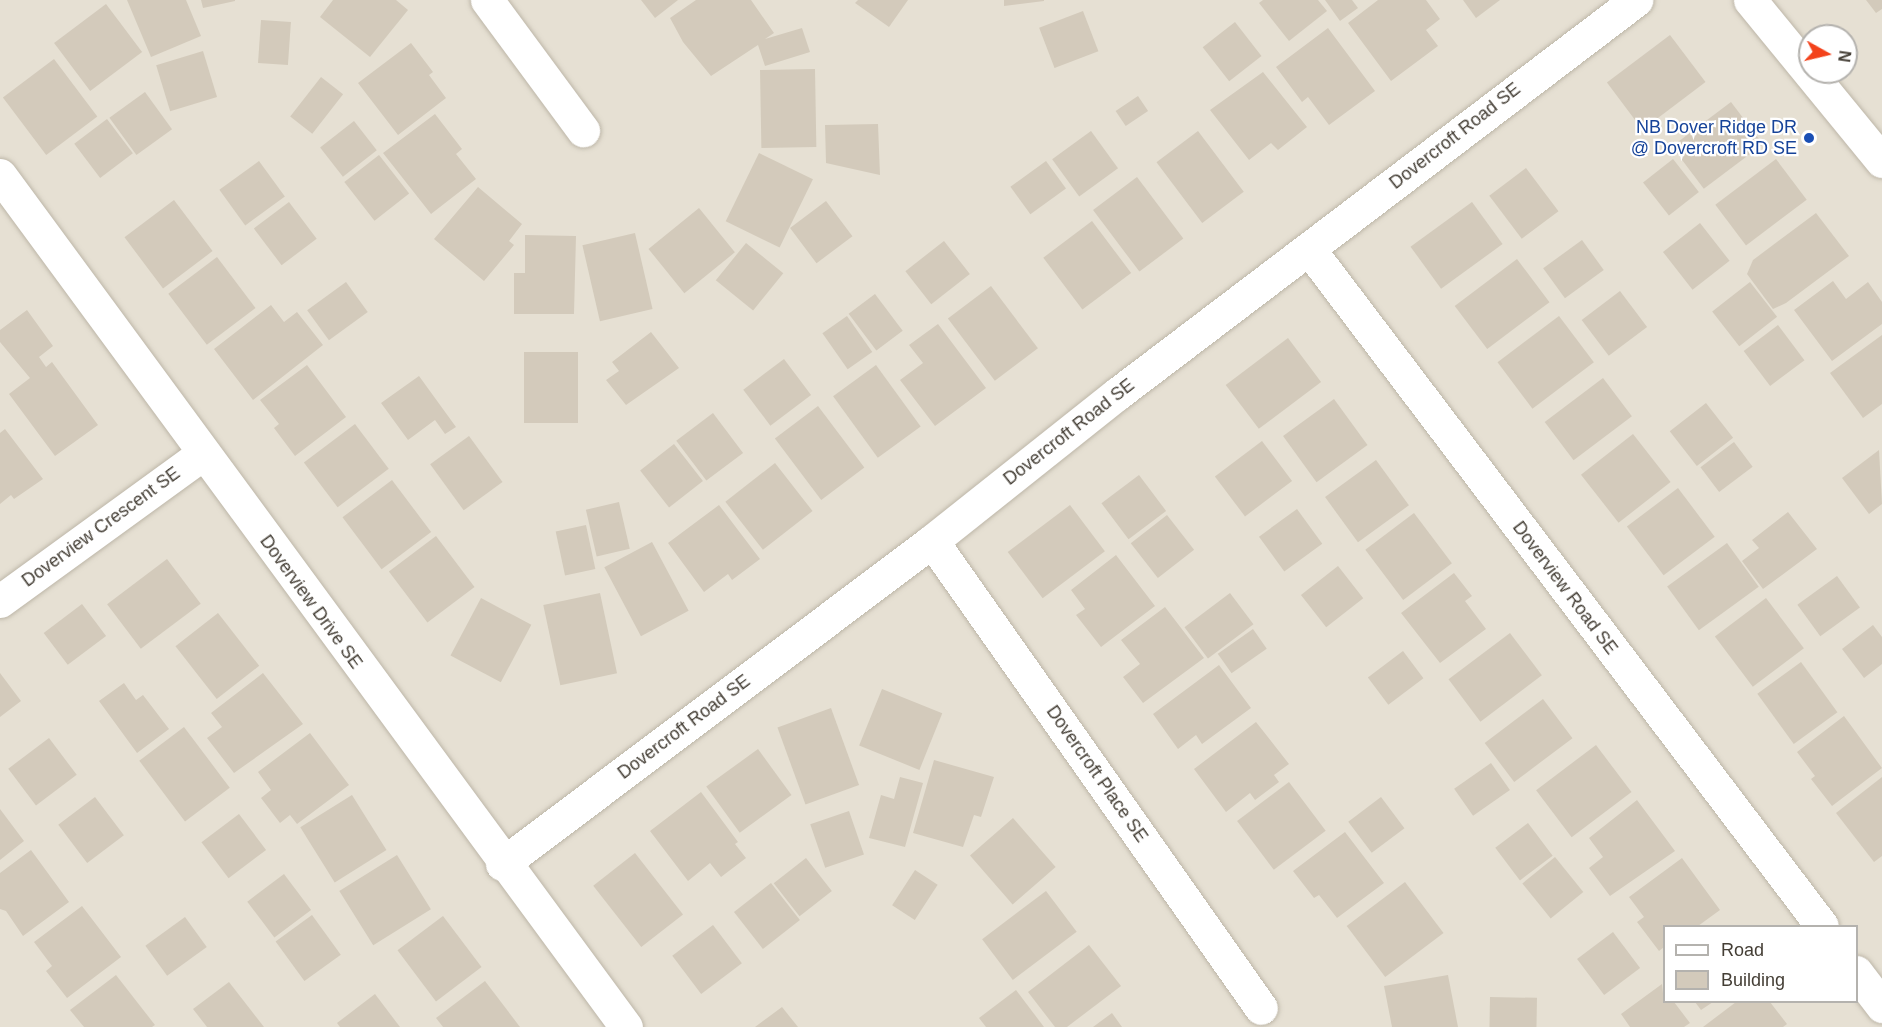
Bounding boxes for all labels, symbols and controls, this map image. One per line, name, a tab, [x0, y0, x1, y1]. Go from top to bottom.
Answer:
north arrow	[1798, 24, 1858, 84]
text: N	[1835, 49, 1854, 63]
street label: Dovercroft Road SE	[1385, 78, 1525, 194]
place label: NB Dover Ridge DR @ Dovercroft RD SE	[1631, 117, 1797, 160]
marker: NB Dover Ridge DR @ Dovercroft RD SE	[1802, 131, 1816, 145]
street label: Dovercroft Road SE	[999, 374, 1139, 490]
street label: Doverview Crescent SE	[18, 462, 184, 592]
street label: Doverview Road SE	[1508, 517, 1622, 659]
street label: Doverview Drive SE	[255, 531, 367, 673]
street label: Dovercroft Road SE	[614, 670, 754, 784]
street label: Dovercroft Place SE	[1042, 701, 1152, 847]
legend	[1663, 925, 1858, 1003]
text: Road	[1721, 940, 1764, 960]
text: Building	[1721, 970, 1785, 990]

